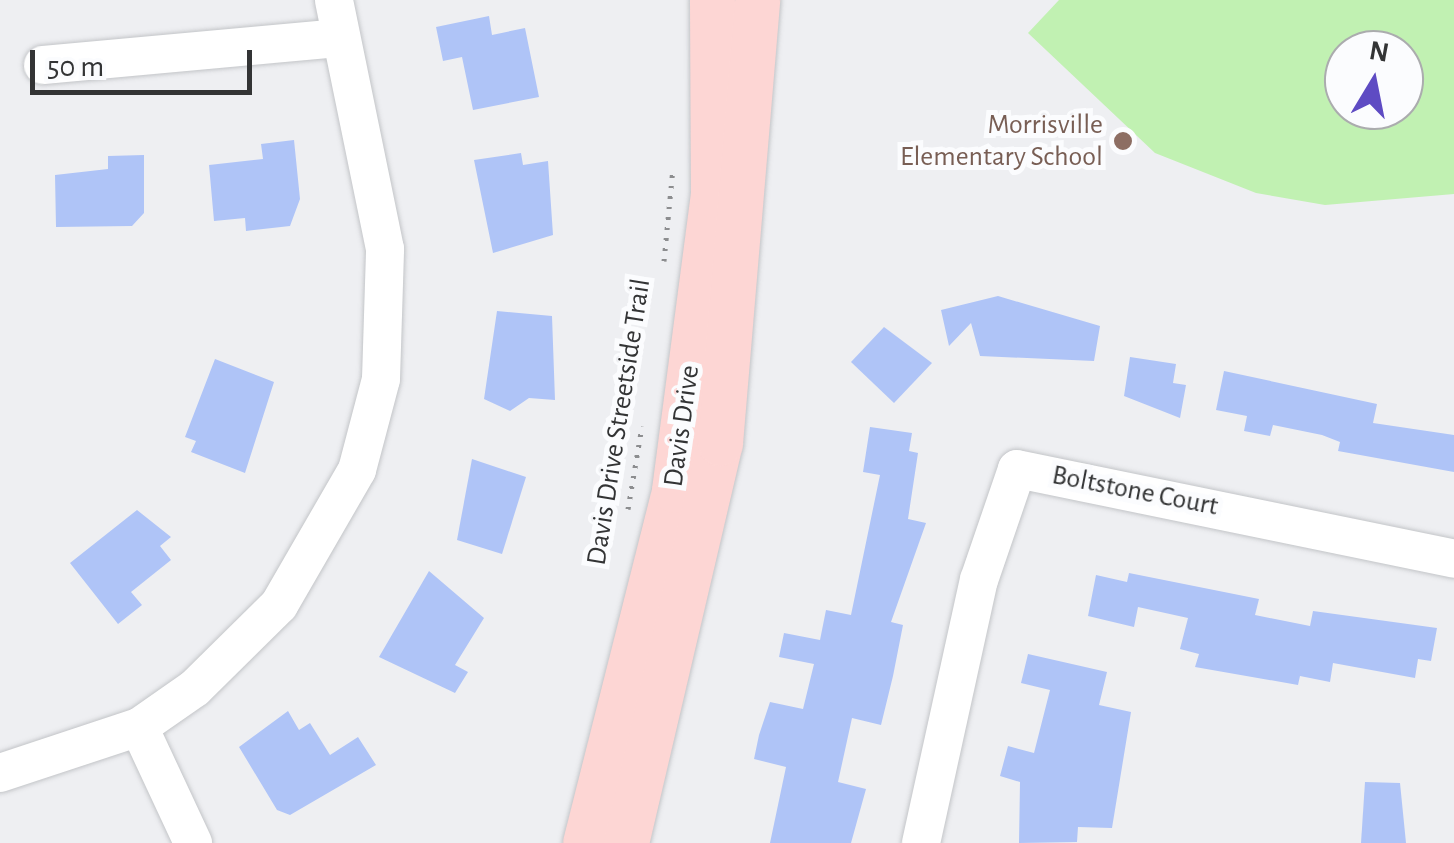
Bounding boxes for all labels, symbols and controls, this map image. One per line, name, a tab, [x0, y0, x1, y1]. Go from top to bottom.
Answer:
scale bar	[35, 30, 258, 92]
north arrow	[1324, 30, 1424, 130]
text: N	[1367, 37, 1391, 68]
text: 50 m	[47, 52, 104, 82]
place label: Morrisville Elementary School	[900, 108, 1103, 174]
marker: Morrisville Elementary School	[1112, 130, 1134, 152]
street label: Davis Drive Streetside Trail	[580, 276, 658, 568]
street label: Davis Drive	[657, 363, 707, 489]
street label: Boltstone Court	[1049, 458, 1221, 524]

